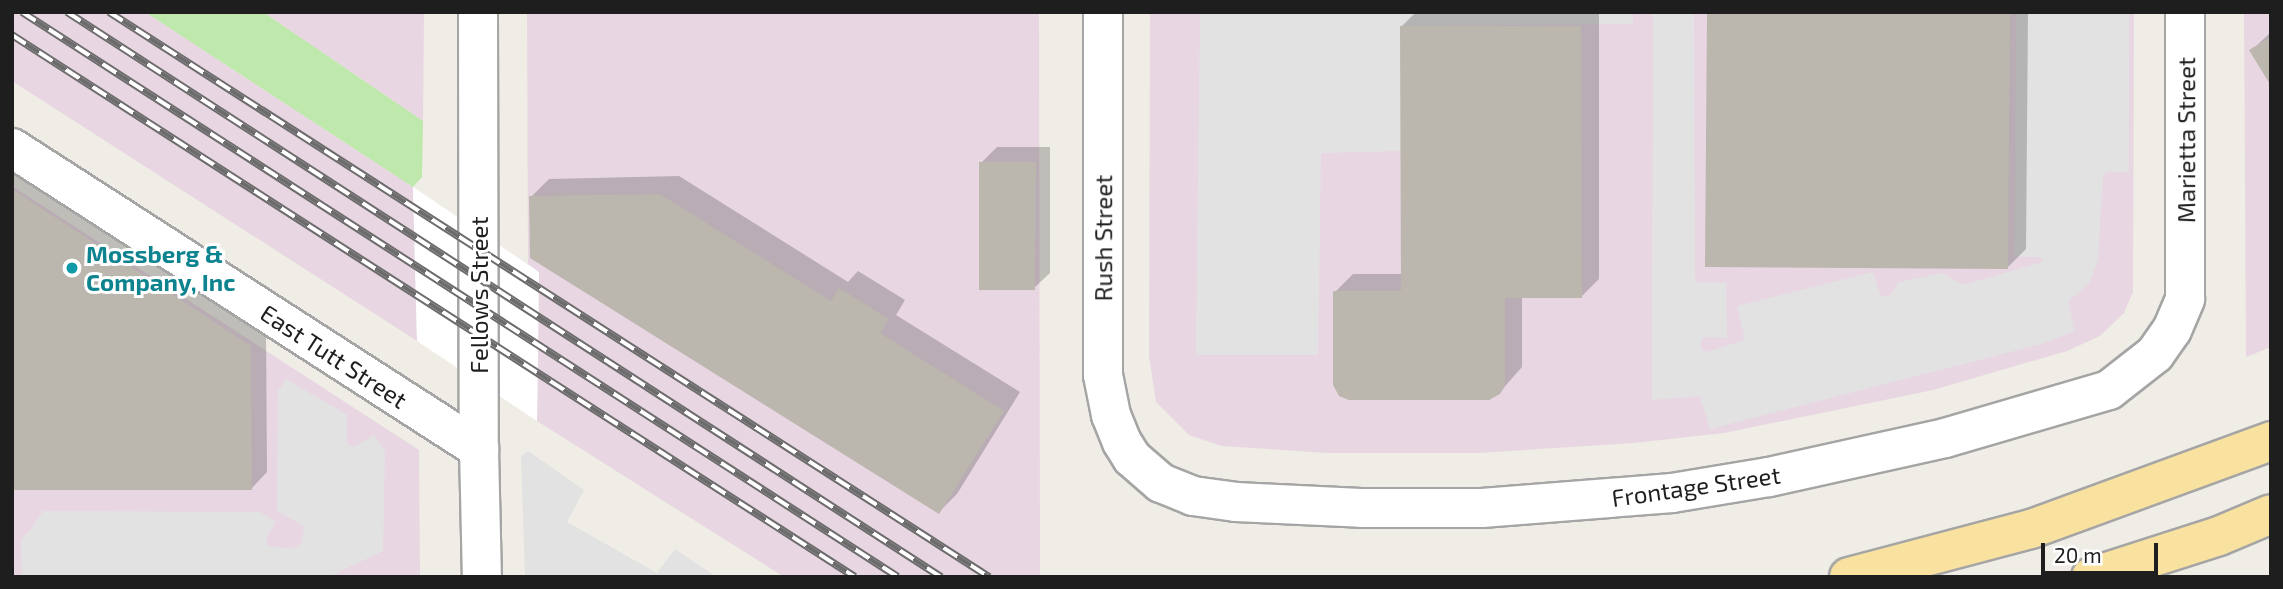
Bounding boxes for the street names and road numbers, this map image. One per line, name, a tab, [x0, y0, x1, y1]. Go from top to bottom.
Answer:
street label: Marietta Street	[2172, 57, 2200, 223]
street label: Rush Street	[1089, 175, 1117, 301]
street label: Fellows Street	[465, 216, 493, 374]
street label: East Tutt Street	[255, 298, 413, 414]
street label: Frontage Street	[1610, 460, 1782, 512]

